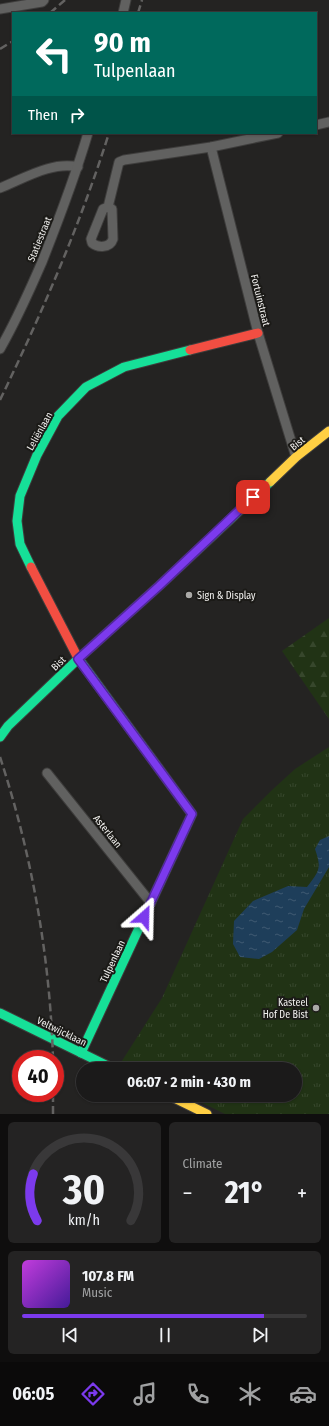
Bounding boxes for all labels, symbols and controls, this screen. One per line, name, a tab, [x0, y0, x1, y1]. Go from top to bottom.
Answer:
text: 90 m	[94, 26, 151, 59]
icon: left	[28, 28, 80, 80]
text: Tulpenlaan	[94, 60, 175, 82]
icon: right	[66, 104, 88, 126]
text: Then	[28, 106, 58, 124]
street label: Statiestraat	[25, 214, 55, 264]
street label: Fortuinstraat	[248, 273, 272, 328]
street label: Leliënlaan	[24, 410, 55, 453]
street label: Bist	[288, 434, 308, 453]
pin	[236, 480, 270, 514]
icon: arrive	[242, 486, 264, 508]
marker: Sign & Display	[184, 590, 194, 600]
place label: Sign & Display	[197, 590, 256, 602]
street label: Bist	[49, 654, 69, 673]
street label: Asterlaan	[90, 813, 124, 850]
position arrow	[123, 896, 165, 938]
street label: Tulpenlaan	[98, 938, 128, 984]
place label: Kasteel Hof De Bist	[263, 997, 309, 1021]
marker: Kasteel Hof De Bist	[311, 1003, 321, 1013]
street label: Veltwijcklaan	[35, 1015, 88, 1049]
speed limit sign: 40	[12, 1050, 64, 1102]
text: 06:07 · 2 min · 430 m	[127, 1073, 251, 1091]
text: Climate	[183, 1156, 223, 1171]
text: 30	[62, 1164, 105, 1214]
text: 21°	[225, 1175, 265, 1211]
text: −	[183, 1180, 192, 1207]
text: +	[297, 1180, 307, 1207]
text: km/h	[68, 1211, 100, 1228]
text: 107.8 FM	[82, 1267, 134, 1285]
text: Music	[82, 1285, 112, 1300]
icon: previous	[59, 1324, 81, 1346]
icon: pause	[154, 1324, 176, 1346]
icon: next	[249, 1324, 271, 1346]
icon: directions	[79, 1380, 107, 1408]
icon: music	[131, 1380, 159, 1408]
icon: phone	[184, 1380, 212, 1408]
icon: climate	[236, 1380, 264, 1408]
icon: car	[289, 1380, 317, 1408]
text: 06:05	[12, 1383, 54, 1405]

